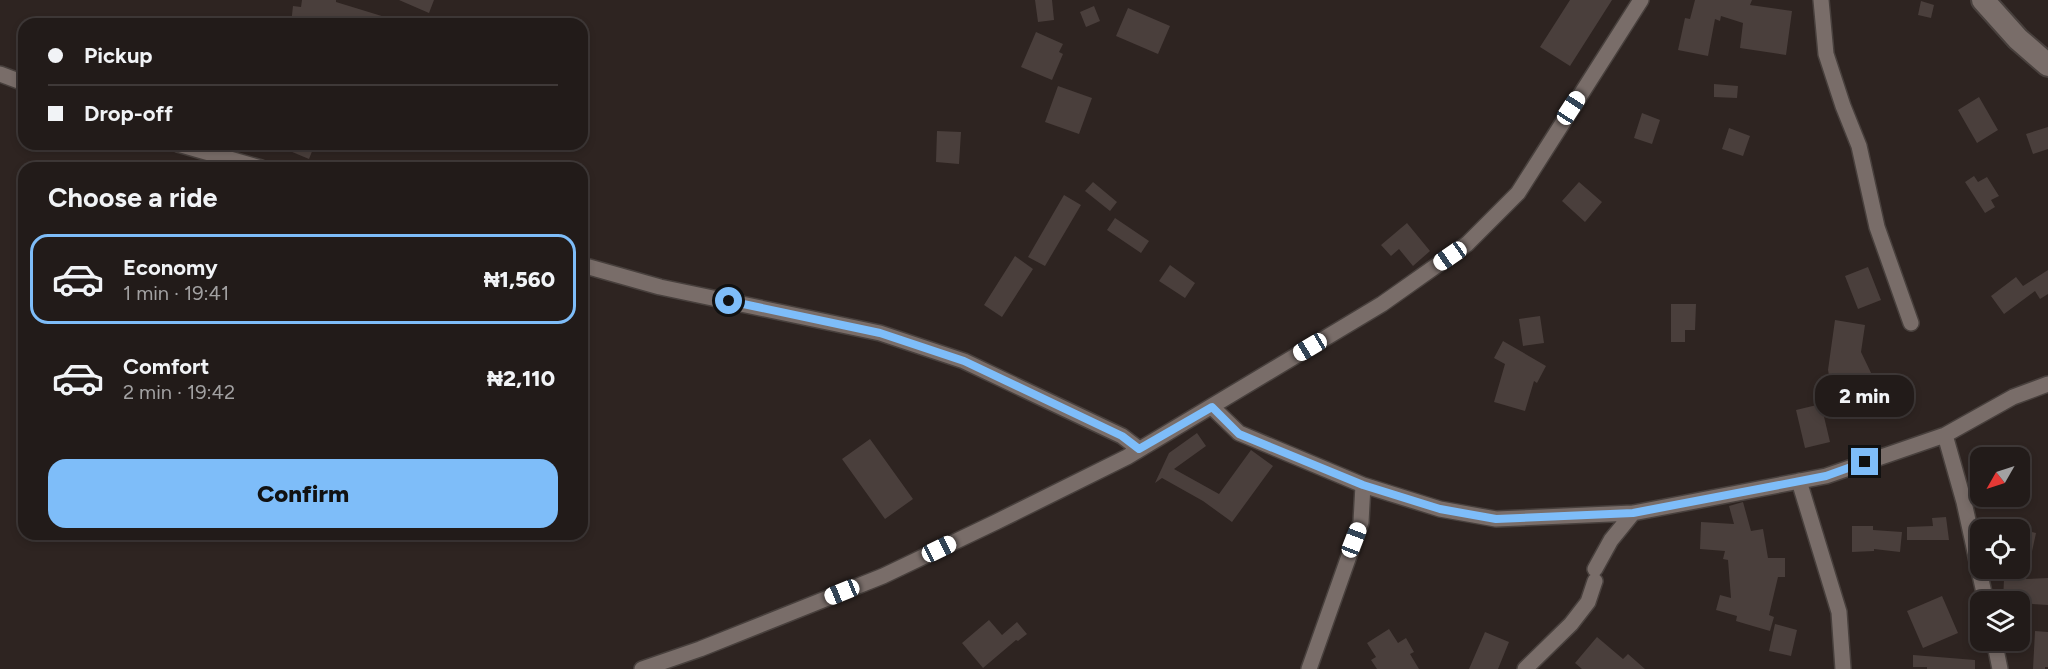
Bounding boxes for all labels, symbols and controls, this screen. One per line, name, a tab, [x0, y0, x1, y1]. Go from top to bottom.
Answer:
text: Pickup	[84, 42, 153, 69]
car	[1554, 88, 1588, 128]
text: Drop-off	[84, 100, 173, 127]
text: Choose a ride	[48, 181, 217, 214]
car	[1430, 238, 1470, 274]
icon: car	[51, 252, 105, 306]
text: Economy	[123, 254, 218, 281]
text: ₦1,560	[484, 266, 555, 293]
text: 1 min · 19:41	[123, 281, 229, 305]
route start	[715, 287, 742, 314]
car	[1290, 330, 1330, 364]
icon: car	[51, 351, 105, 405]
text: Comfort	[123, 353, 209, 380]
text: ₦2,110	[487, 365, 555, 392]
callout: 2 min	[1816, 375, 1914, 417]
text: 2 min · 19:42	[123, 380, 235, 404]
text: 2 min	[1839, 384, 1890, 408]
north arrow	[1970, 447, 2030, 507]
map controls	[1970, 447, 2030, 651]
route end	[1851, 448, 1878, 475]
button: Confirm	[48, 459, 558, 528]
button: locate	[1970, 519, 2030, 579]
car	[1339, 520, 1369, 560]
car	[919, 533, 959, 565]
car	[822, 577, 862, 607]
button: layers	[1970, 591, 2030, 651]

